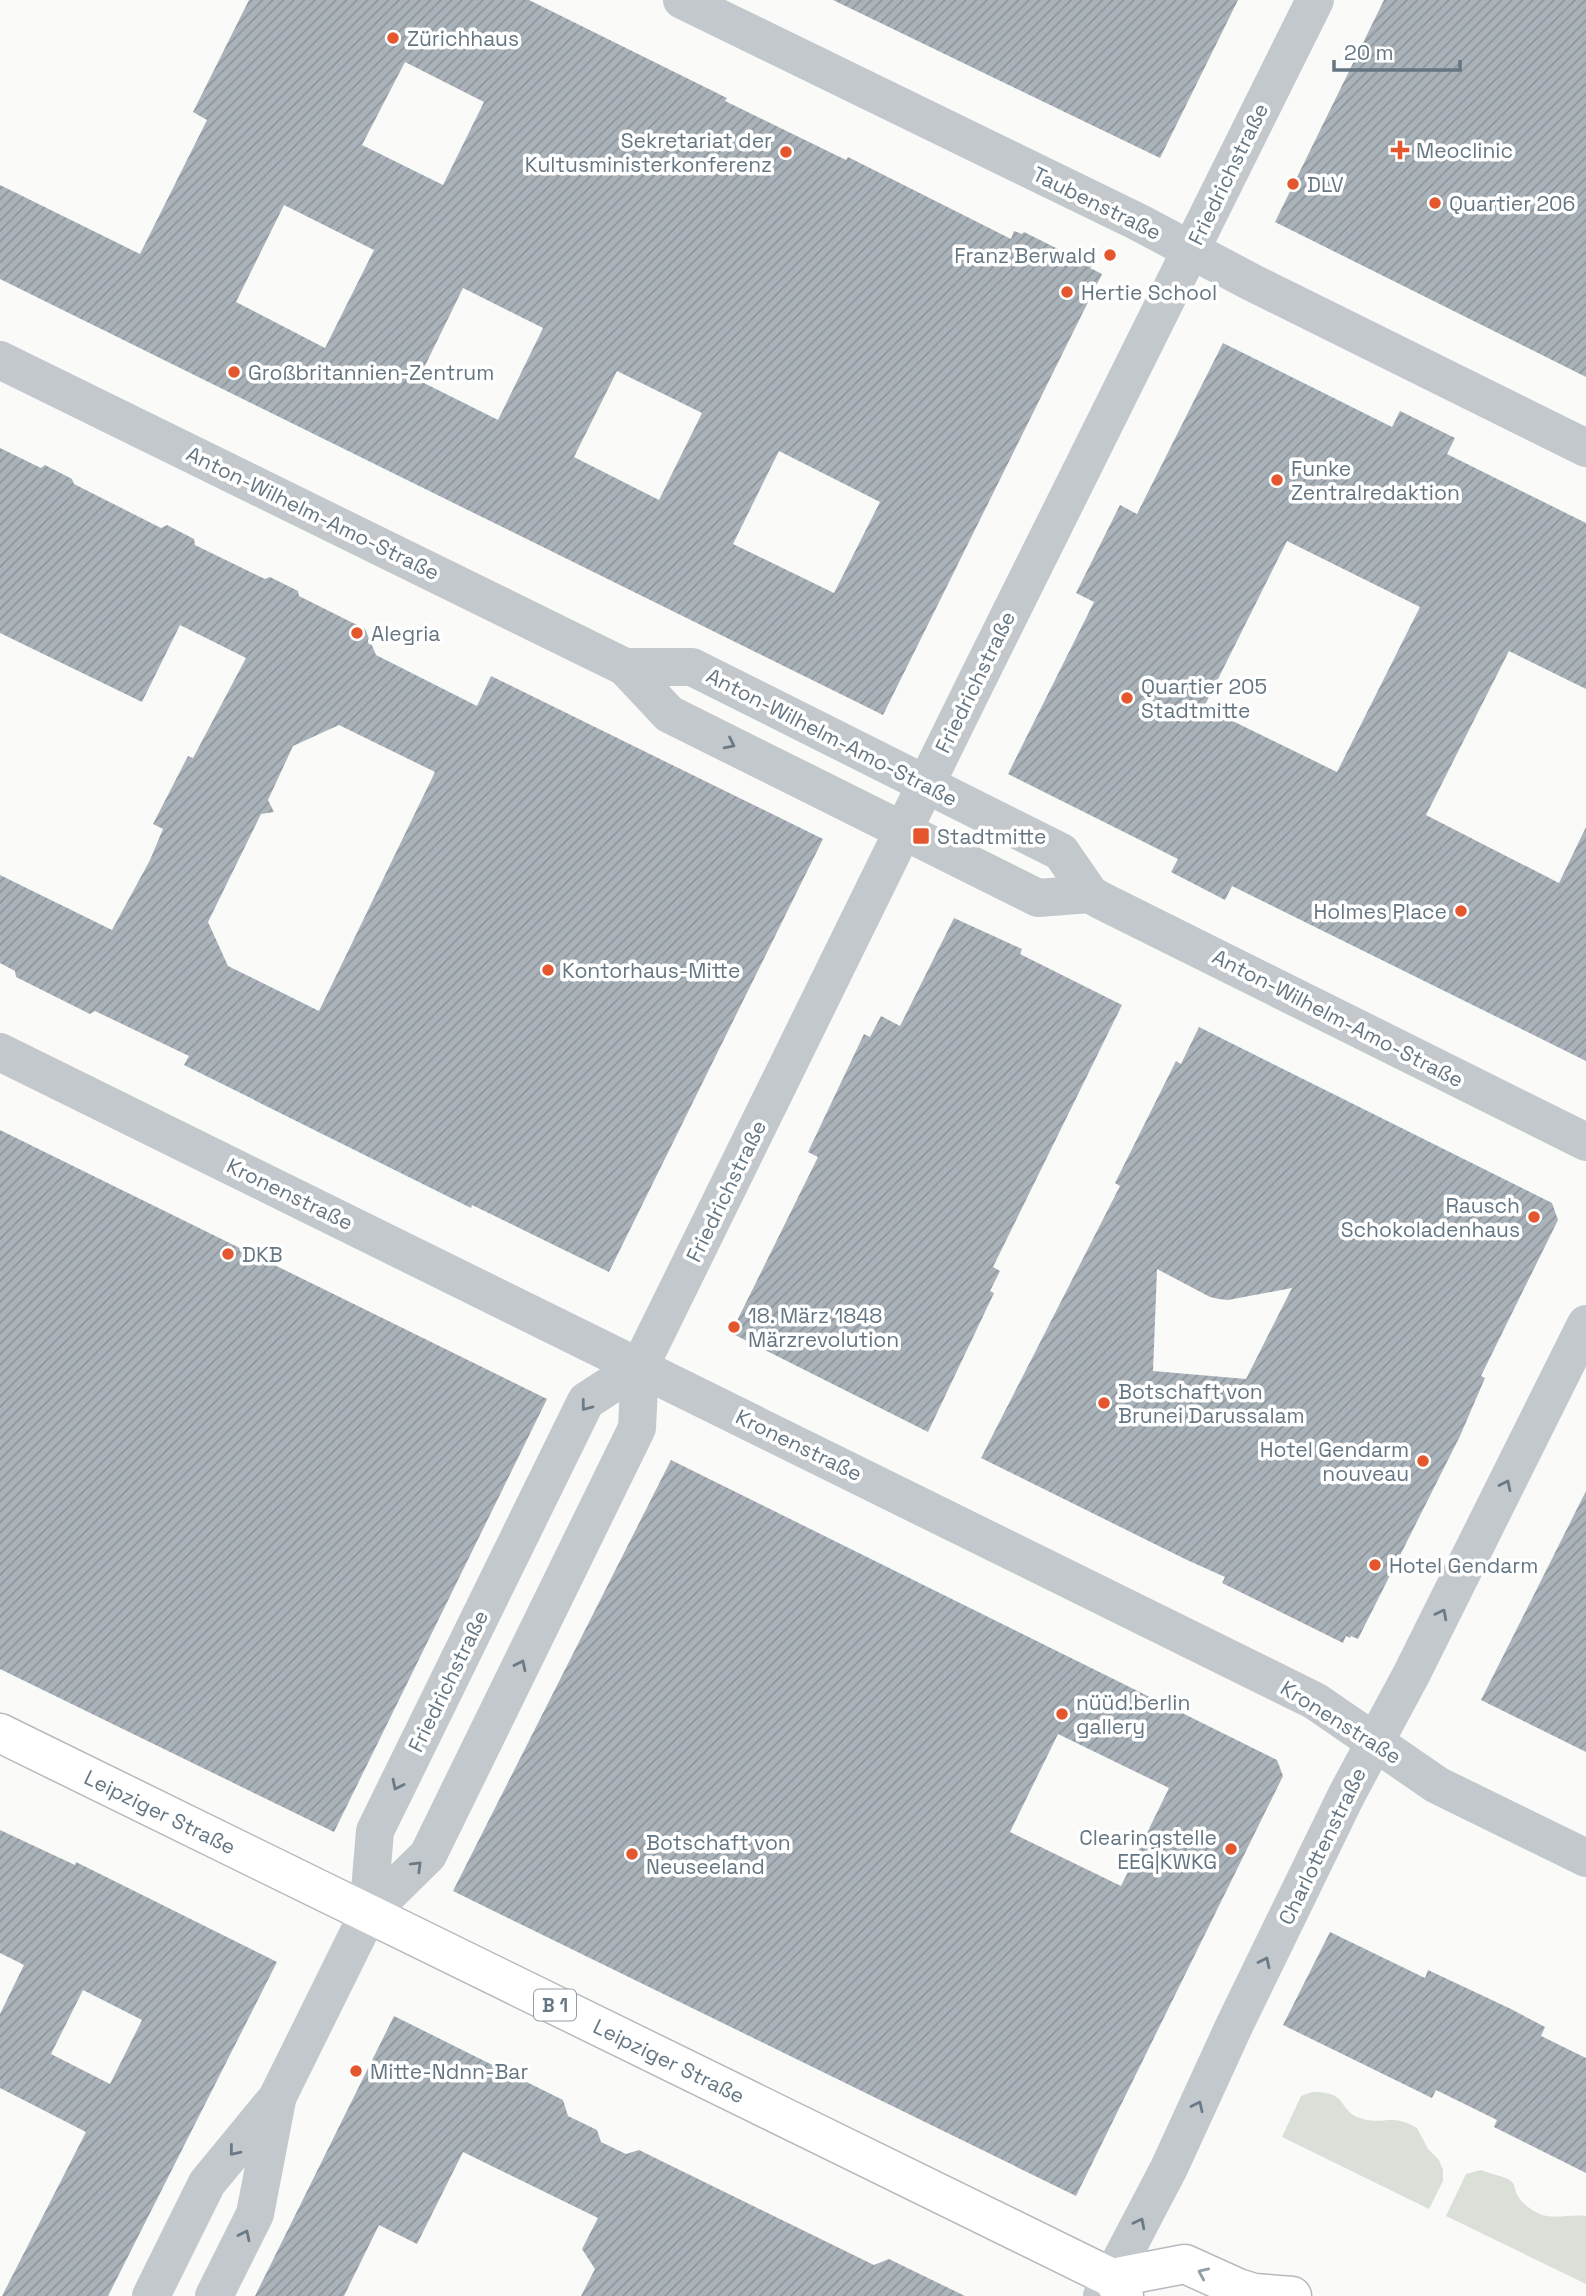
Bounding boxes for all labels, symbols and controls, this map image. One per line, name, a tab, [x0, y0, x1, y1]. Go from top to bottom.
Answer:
place label: Zürichhaus	[407, 25, 519, 52]
scale bar	[1334, 28, 1460, 72]
marker: Zürichhaus	[385, 30, 401, 46]
text: 20 m	[1344, 39, 1394, 66]
street label: Friedrichstraße	[1182, 99, 1274, 249]
place label: Sekretariat der Kultusministerkonferenz	[525, 127, 772, 178]
place label: Meoclinic	[1416, 137, 1513, 164]
marker: Meoclinic	[1390, 140, 1410, 160]
marker: Sekretariat der Kultusministerkonferenz	[778, 144, 794, 160]
street label: Taubenstraße	[1028, 160, 1166, 246]
place label: DLV	[1307, 171, 1344, 198]
marker: DLV	[1285, 176, 1301, 192]
place label: Quartier 206	[1449, 190, 1575, 217]
marker: Quartier 206	[1427, 195, 1443, 211]
place label: Franz Berwald	[954, 242, 1096, 269]
marker: Franz Berwald	[1102, 247, 1118, 263]
place label: Hertie School	[1081, 279, 1217, 306]
marker: Hertie School	[1059, 284, 1075, 300]
place label: Großbritannien-Zentrum	[248, 359, 494, 386]
marker: Großbritannien-Zentrum	[226, 364, 242, 380]
street label: Anton-Wilhelm-Amo-Straße	[182, 440, 444, 586]
place label: Funke Zentralredaktion	[1291, 455, 1460, 506]
marker: Funke Zentralredaktion	[1269, 472, 1285, 488]
street label: Friedrichstraße	[929, 607, 1021, 757]
place label: Alegria	[371, 620, 440, 647]
marker: Alegria	[349, 625, 365, 641]
street label: Anton-Wilhelm-Amo-Straße	[702, 662, 962, 812]
place label: Quartier 205 Stadtmitte	[1141, 673, 1267, 724]
marker: Quartier 205 Stadtmitte	[1119, 690, 1135, 706]
one-way arrow	[723, 736, 735, 750]
place label: Stadtmitte	[937, 823, 1047, 850]
marker: Stadtmitte	[911, 826, 931, 846]
place label: Holmes Place	[1314, 898, 1447, 925]
marker: Holmes Place	[1453, 903, 1469, 919]
street label: Anton-Wilhelm-Amo-Straße	[1208, 943, 1468, 1093]
place label: Kontorhaus-Mitte	[562, 957, 740, 984]
marker: Kontorhaus-Mitte	[540, 962, 556, 978]
street label: Friedrichstraße	[680, 1116, 772, 1266]
street label: Kronenstraße	[222, 1152, 358, 1236]
place label: Rausch Schokoladenhaus	[1341, 1192, 1520, 1243]
marker: Rausch Schokoladenhaus	[1526, 1209, 1542, 1225]
place label: DKB	[242, 1241, 283, 1268]
marker: DKB	[220, 1246, 236, 1262]
place label: 18. März 1848 Märzrevolution	[748, 1302, 899, 1353]
marker: 18. März 1848 Märzrevolution	[726, 1319, 742, 1335]
place label: Botschaft von Brunei Darussalam	[1118, 1378, 1305, 1429]
marker: Botschaft von Brunei Darussalam	[1096, 1395, 1112, 1411]
one-way arrow	[582, 1399, 594, 1411]
street label: Kronenstraße	[731, 1403, 867, 1487]
place label: Hotel Gendarm nouveau	[1260, 1436, 1409, 1487]
marker: Hotel Gendarm nouveau	[1415, 1453, 1431, 1469]
one-way arrow	[1497, 1480, 1511, 1493]
place label: Hotel Gendarm	[1389, 1552, 1538, 1579]
marker: Hotel Gendarm	[1367, 1557, 1383, 1573]
street label: Friedrichstraße	[402, 1606, 494, 1756]
one-way arrow	[1433, 1609, 1447, 1621]
one-way arrow	[513, 1660, 527, 1672]
street label: Kronenstraße	[1276, 1674, 1406, 1770]
place label: nüüd.berlin gallery	[1076, 1689, 1190, 1740]
marker: nüüd.berlin gallery	[1054, 1706, 1070, 1722]
street label: Charlottenstraße	[1272, 1763, 1372, 1929]
street label: Leipziger Straße	[80, 1764, 240, 1860]
one-way arrow	[392, 1778, 406, 1790]
place label: Clearingstelle EEG|KWKG	[1079, 1824, 1217, 1875]
place label: Botschaft von Neuseeland	[646, 1829, 791, 1880]
marker: Clearingstelle EEG|KWKG	[1223, 1841, 1239, 1857]
marker: Botschaft von Neuseeland	[624, 1846, 640, 1862]
one-way arrow	[409, 1862, 421, 1874]
one-way arrow	[1257, 1957, 1271, 1969]
road number: B 1	[534, 1990, 576, 2021]
street label: Leipziger Straße	[589, 2013, 749, 2109]
place label: Mitte-Ndnn-Bar	[370, 2058, 528, 2085]
marker: Mitte-Ndnn-Bar	[348, 2063, 364, 2079]
one-way arrow	[1189, 2101, 1203, 2113]
one-way arrow	[230, 2142, 242, 2155]
one-way arrow	[1132, 2218, 1146, 2230]
one-way arrow	[236, 2230, 250, 2242]
one-way arrow	[1198, 2267, 1211, 2281]

